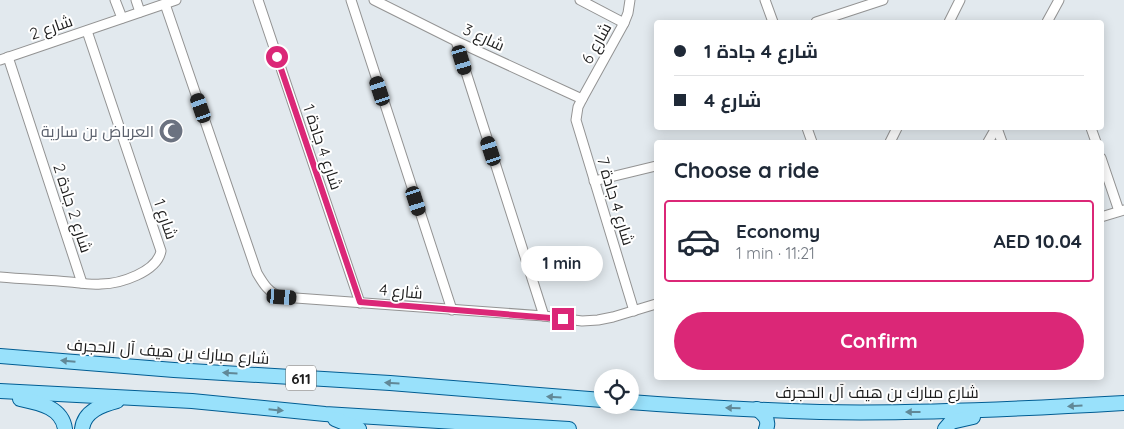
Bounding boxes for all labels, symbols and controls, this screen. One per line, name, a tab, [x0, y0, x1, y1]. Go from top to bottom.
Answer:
street label: شارع 2	[27, 10, 76, 46]
street label: شارع 3	[459, 19, 508, 57]
street label: شارع 6	[577, 19, 617, 68]
text: شارع 4 جادة 1	[704, 39, 818, 63]
car	[450, 43, 473, 77]
route start	[266, 46, 288, 68]
car	[368, 74, 391, 108]
text: شارع 4	[704, 88, 761, 112]
car	[189, 91, 212, 125]
street label: شارع 4 جادة 1	[297, 102, 347, 193]
mosque icon: العرباض بن سارية	[158, 118, 184, 144]
place label: العرباض بن سارية	[41, 121, 154, 142]
car	[479, 134, 502, 168]
street label: شارع 4 جادة 7	[591, 154, 639, 248]
text: Choose a ride	[674, 156, 819, 184]
street label: شارع 2 جادة 2	[47, 161, 97, 256]
car	[404, 184, 427, 218]
street label: شارع 1	[148, 196, 182, 242]
icon: car	[676, 219, 721, 264]
text: Economy	[736, 219, 820, 243]
text: AED 10.04	[993, 229, 1082, 253]
text: 1 min · 11:21	[736, 243, 815, 263]
callout: 1 min	[522, 246, 604, 282]
text: 1 min	[543, 253, 581, 273]
street label: شارع 4	[378, 279, 424, 305]
car	[266, 288, 297, 306]
route end	[552, 308, 574, 330]
button: Confirm	[674, 312, 1084, 370]
street label: شارع مبارك بن هيف آل الحجرف	[66, 334, 270, 370]
one-way arrow	[59, 357, 75, 365]
road number: 611	[286, 366, 316, 390]
one-way arrow	[221, 369, 237, 377]
map controls	[594, 369, 639, 414]
button: locate	[594, 369, 639, 414]
one-way arrow	[384, 379, 400, 387]
street label: شارع مبارك بن هيف آل الحجرف	[775, 382, 979, 404]
one-way arrow	[546, 392, 562, 400]
one-way arrow	[1067, 402, 1083, 410]
one-way arrow	[725, 404, 741, 412]
one-way arrow	[268, 406, 284, 414]
one-way arrow	[905, 408, 921, 416]

